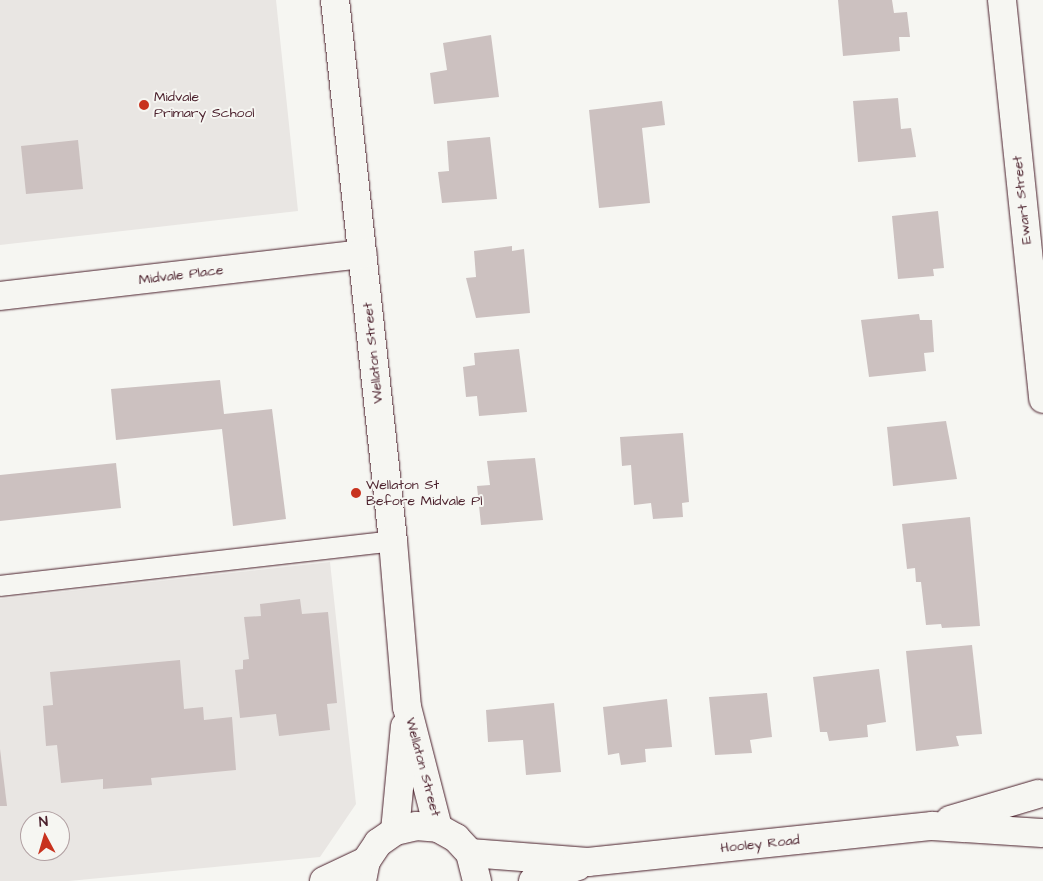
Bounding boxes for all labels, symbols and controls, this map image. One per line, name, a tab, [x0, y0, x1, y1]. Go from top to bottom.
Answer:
place label: Midvale Primary School	[154, 89, 255, 121]
marker: Midvale Primary School	[138, 99, 150, 111]
street label: Ewart Street	[1009, 155, 1035, 245]
street label: Midvale Place	[138, 261, 224, 289]
street label: Wellaton Street	[359, 302, 387, 404]
place label: Wellaton St Before Midvale Pl	[366, 477, 482, 510]
marker: Wellaton St Before Midvale Pl	[350, 487, 362, 499]
street label: Wellaton Street	[402, 716, 444, 818]
north arrow	[20, 811, 70, 861]
text: N	[38, 812, 49, 832]
street label: Hooley Road	[720, 831, 800, 857]

